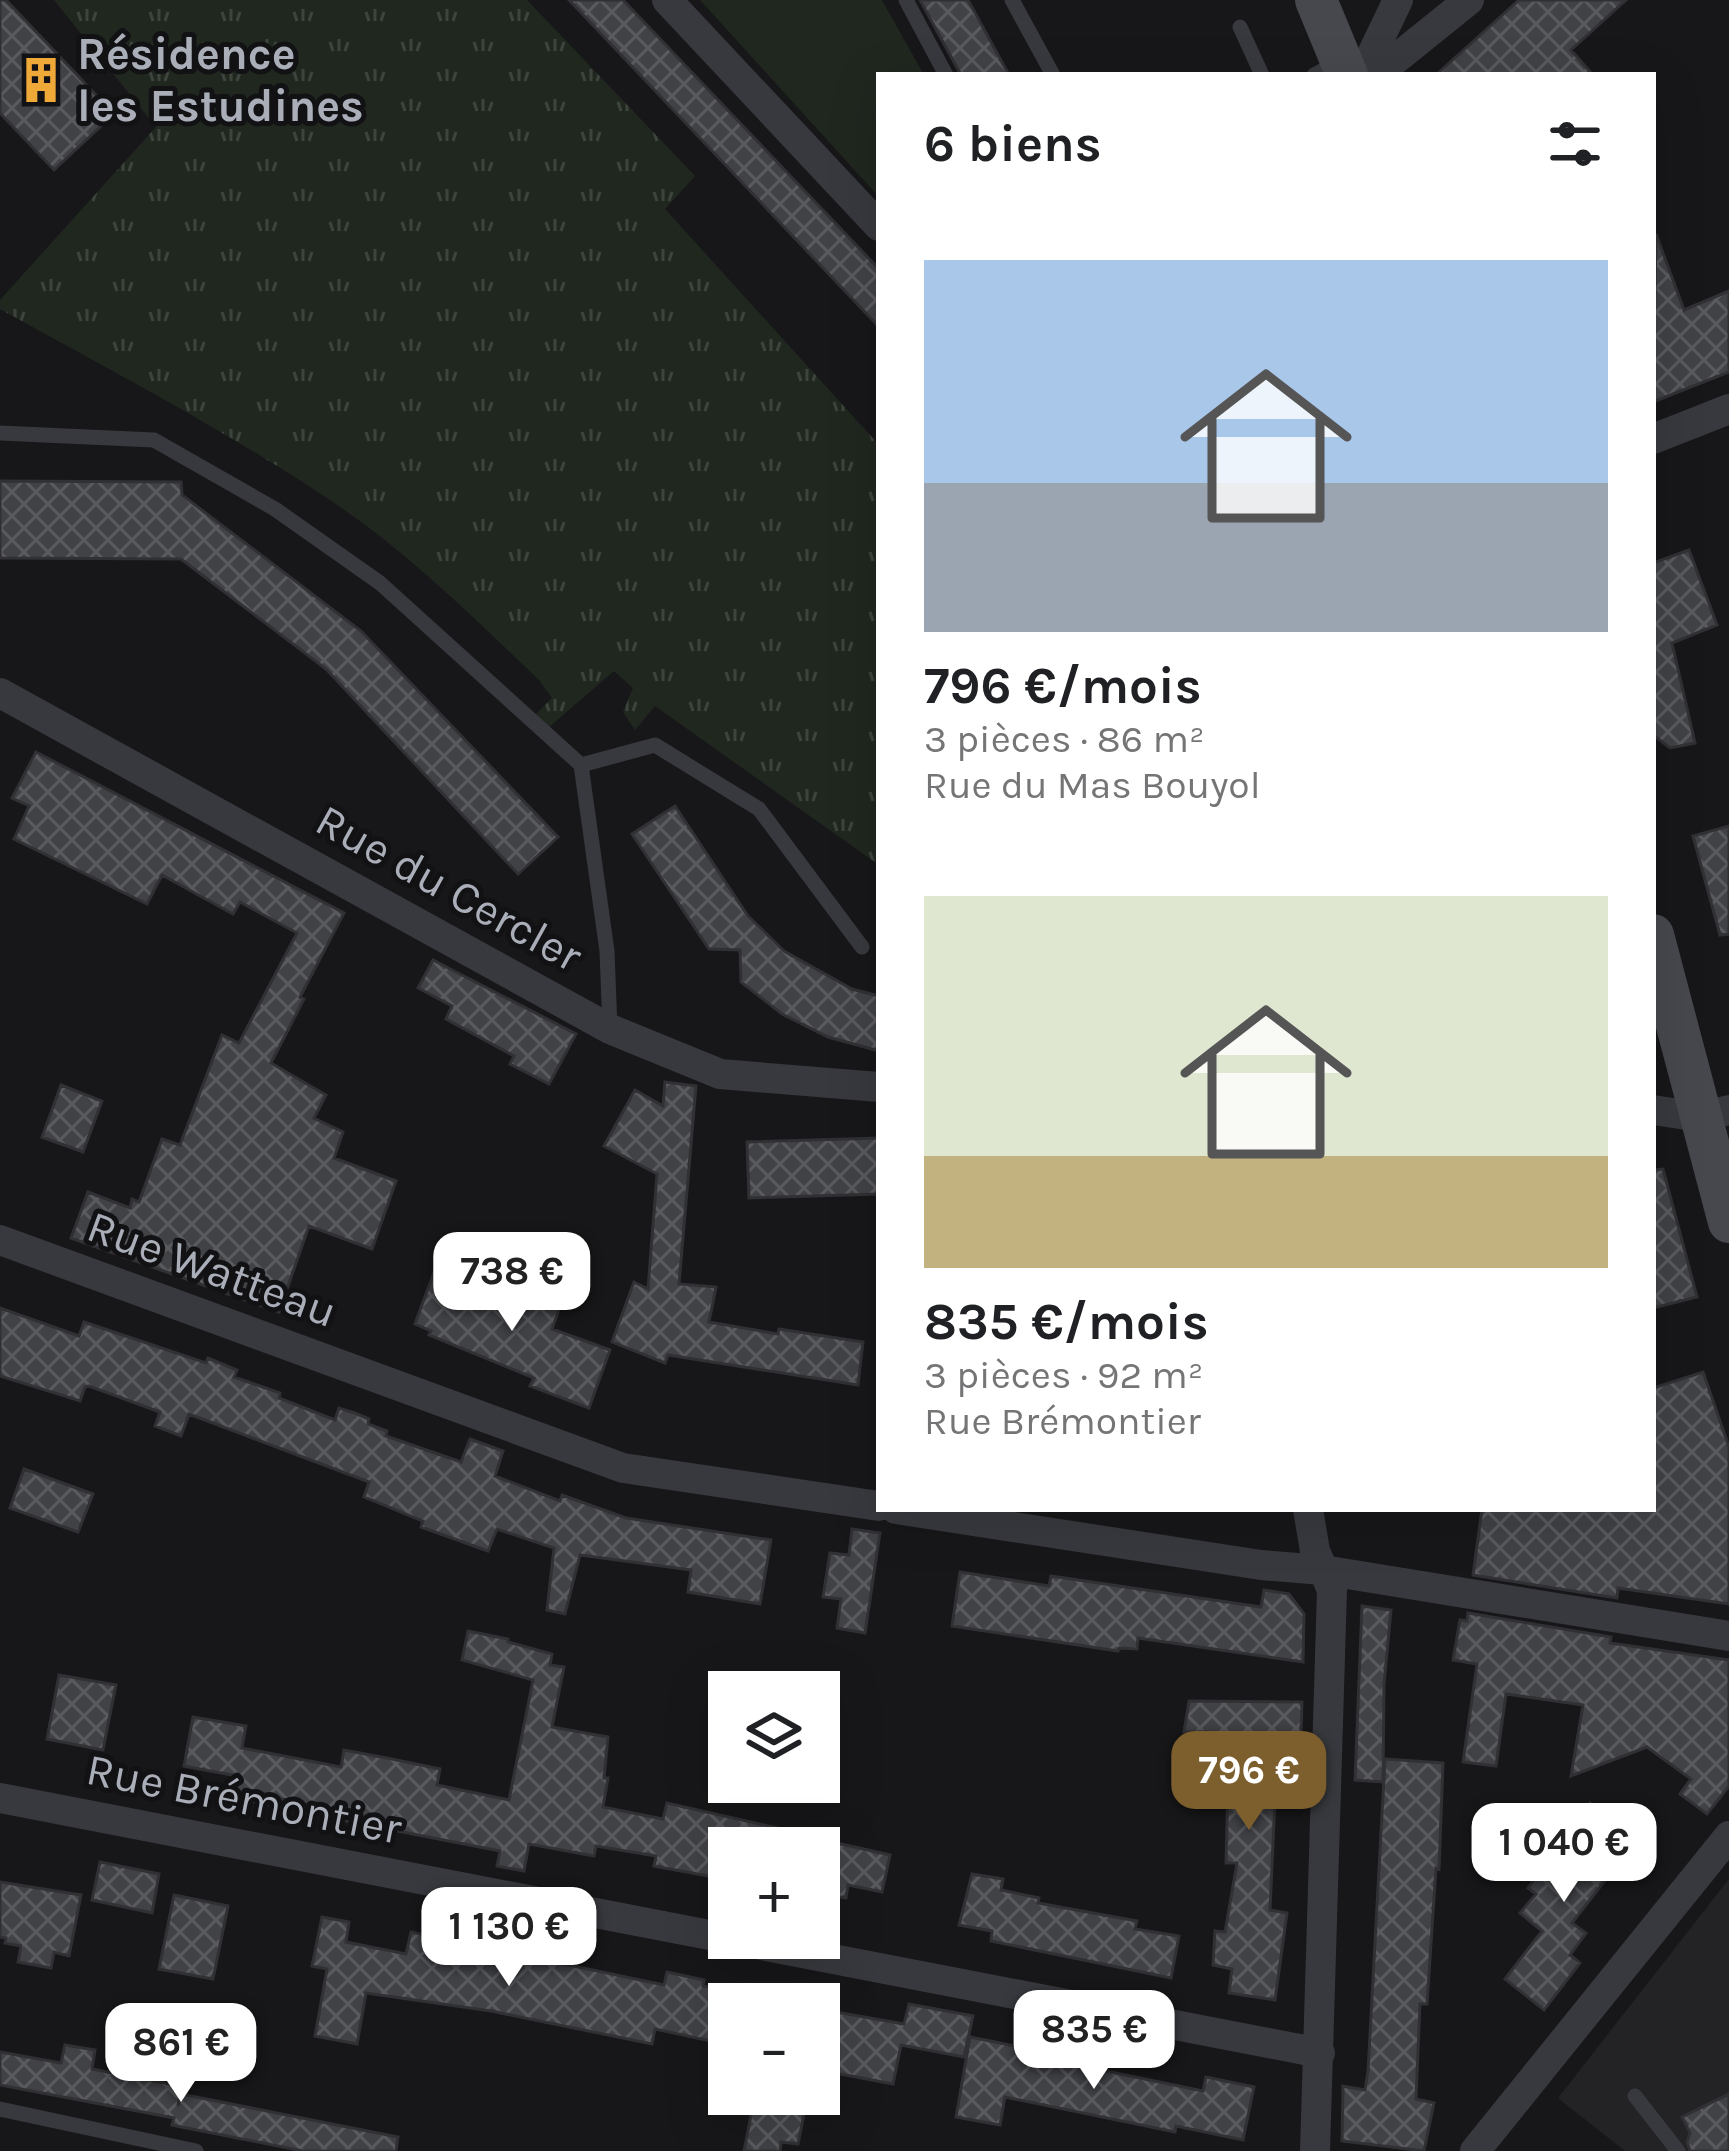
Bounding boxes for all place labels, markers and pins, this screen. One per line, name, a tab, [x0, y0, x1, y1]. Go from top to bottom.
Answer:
place label: Résidence les Estudines	[77, 28, 364, 132]
building icon: Résidence les Estudines	[16, 55, 66, 105]
pin: 738 €	[428, 1232, 596, 1334]
pin: 796 €	[1165, 1731, 1333, 1833]
pin: 1 040 €	[1453, 1803, 1675, 1905]
pin: 1 130 €	[398, 1887, 620, 1989]
pin: 835 €	[1010, 1990, 1178, 2092]
pin: 861 €	[97, 2003, 265, 2105]

